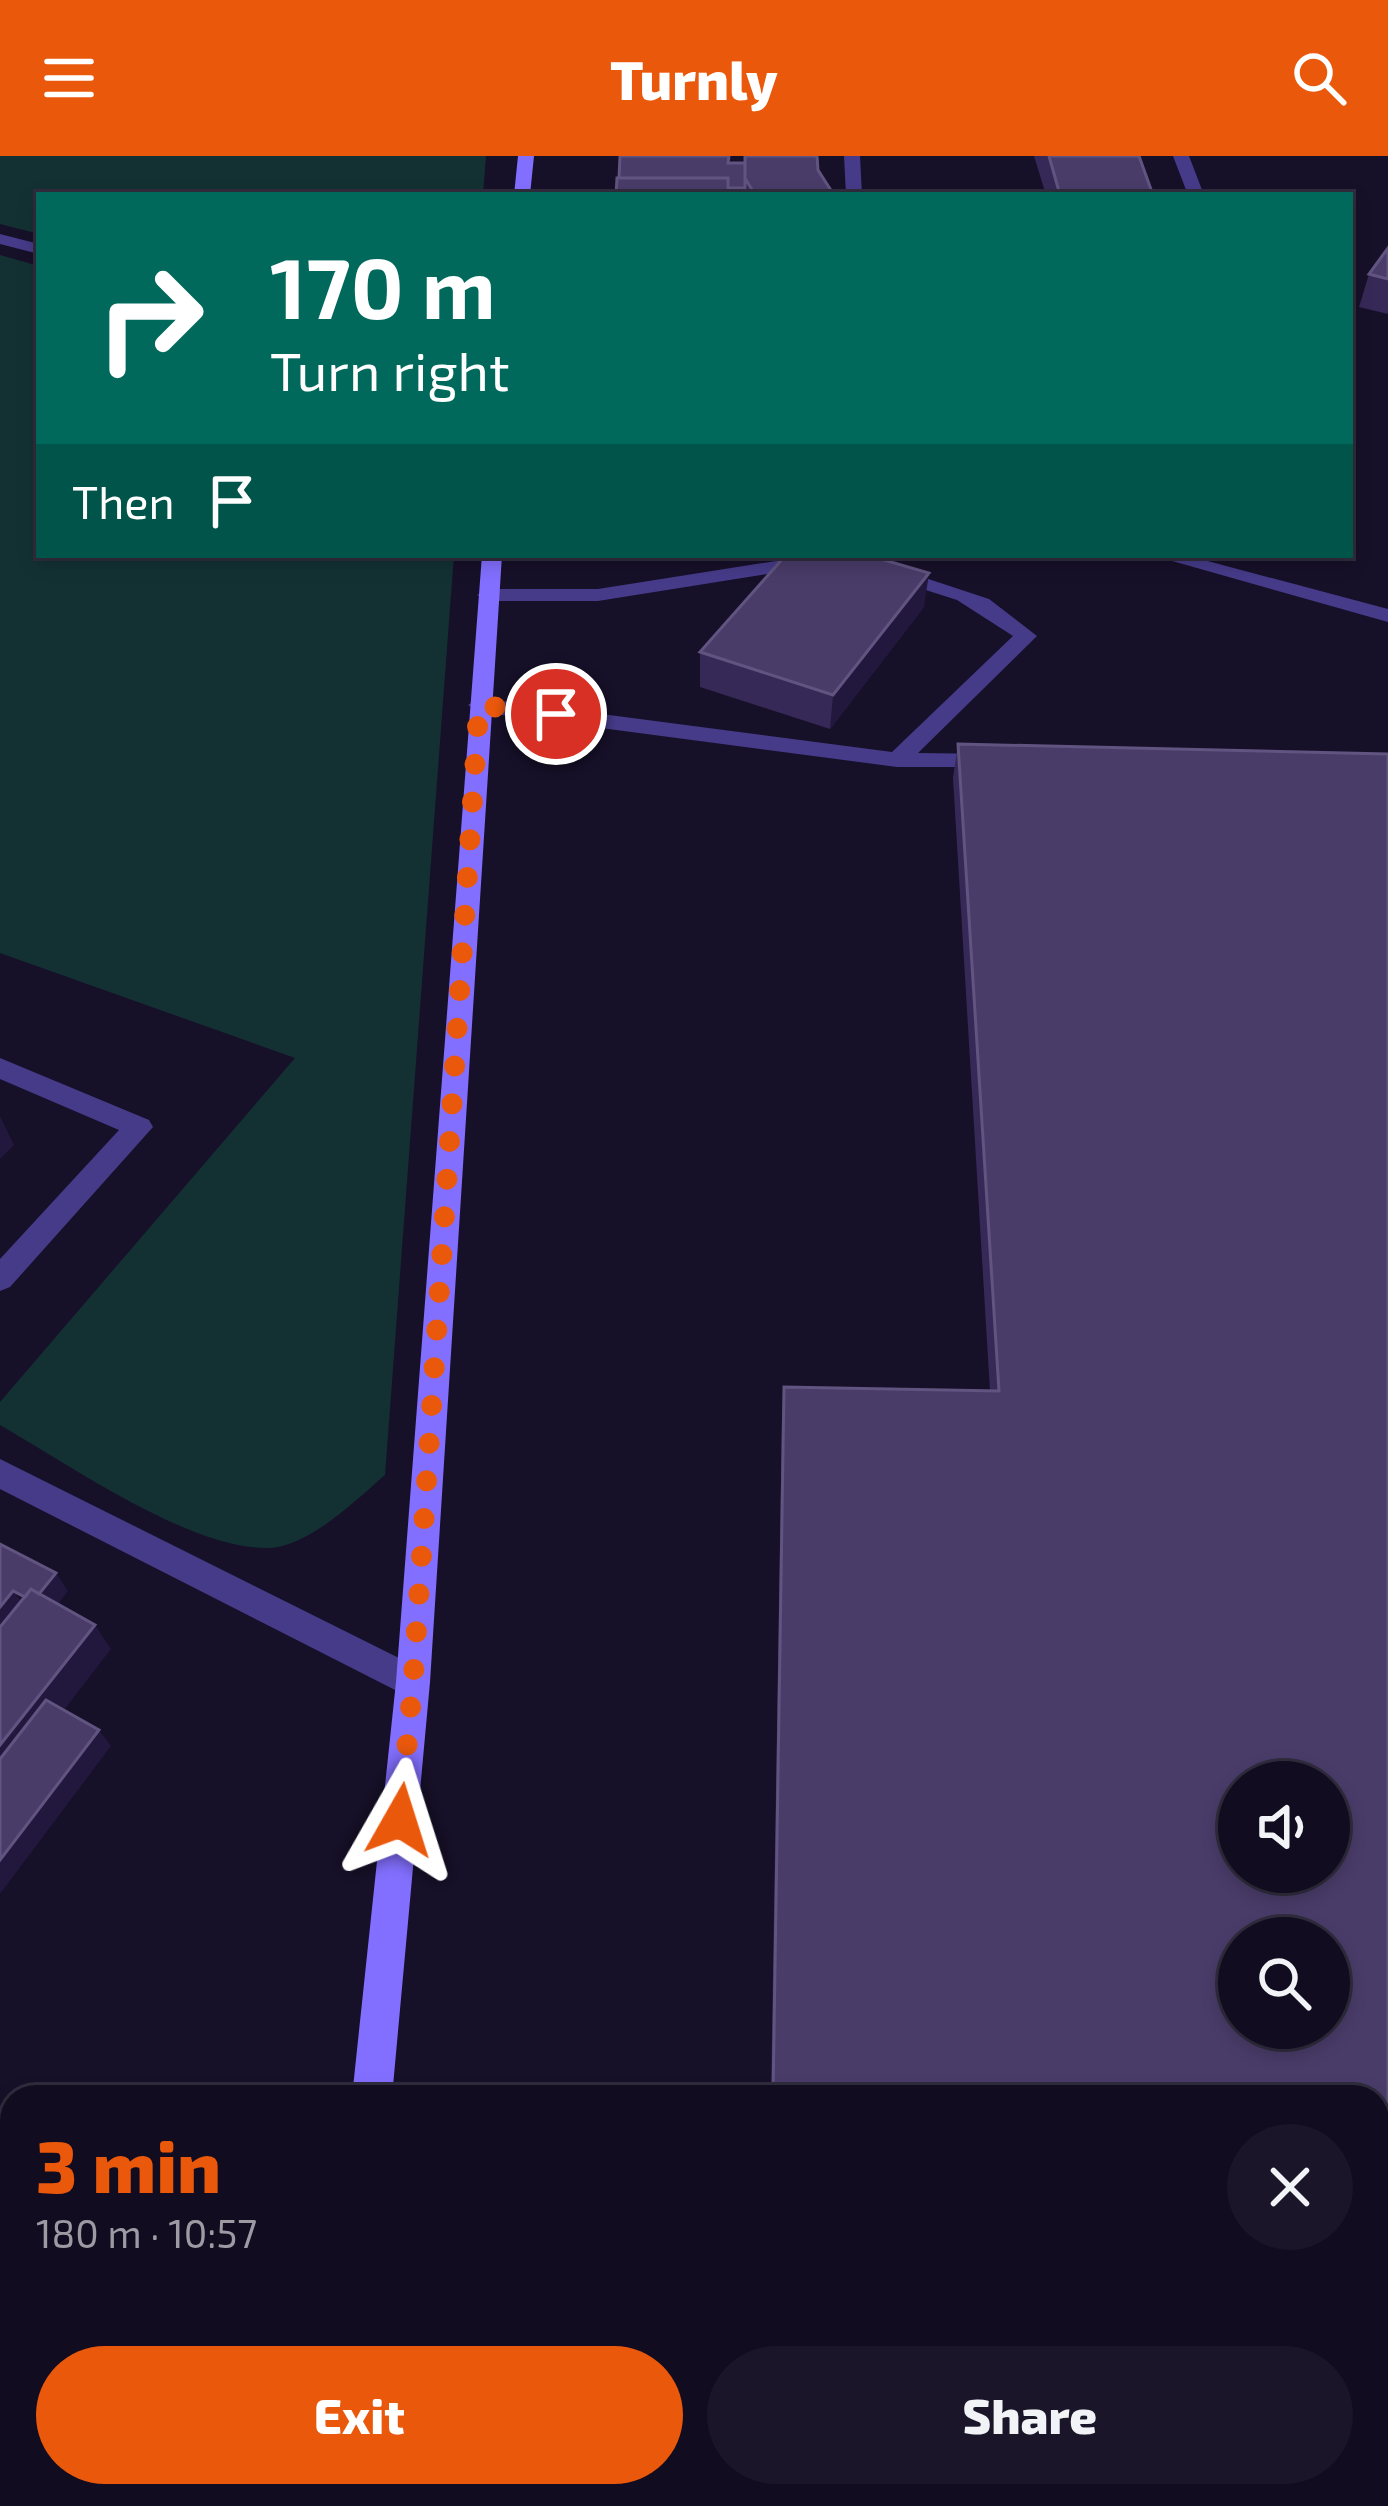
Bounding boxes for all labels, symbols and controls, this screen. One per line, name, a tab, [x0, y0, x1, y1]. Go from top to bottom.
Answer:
icon: menu	[36, 45, 102, 111]
icon: search	[1286, 45, 1352, 111]
text: Turnly	[610, 46, 778, 111]
text: 170 m	[270, 235, 496, 336]
icon: right	[72, 240, 228, 396]
text: Turn right	[270, 337, 510, 402]
icon: arrive	[199, 468, 265, 534]
text: Then	[72, 474, 175, 528]
pin	[505, 663, 607, 765]
icon: arrive	[523, 681, 589, 747]
position arrow	[337, 1757, 463, 1883]
map controls	[1218, 1761, 1350, 2049]
button: sound	[1218, 1761, 1350, 1893]
button: search	[1218, 1917, 1350, 2049]
text: 3 min	[36, 2121, 221, 2207]
button: close	[1227, 2124, 1353, 2250]
text: 180 m · 10:57	[36, 2209, 257, 2256]
button: Exit	[36, 2346, 683, 2484]
button: Share	[707, 2346, 1353, 2484]

